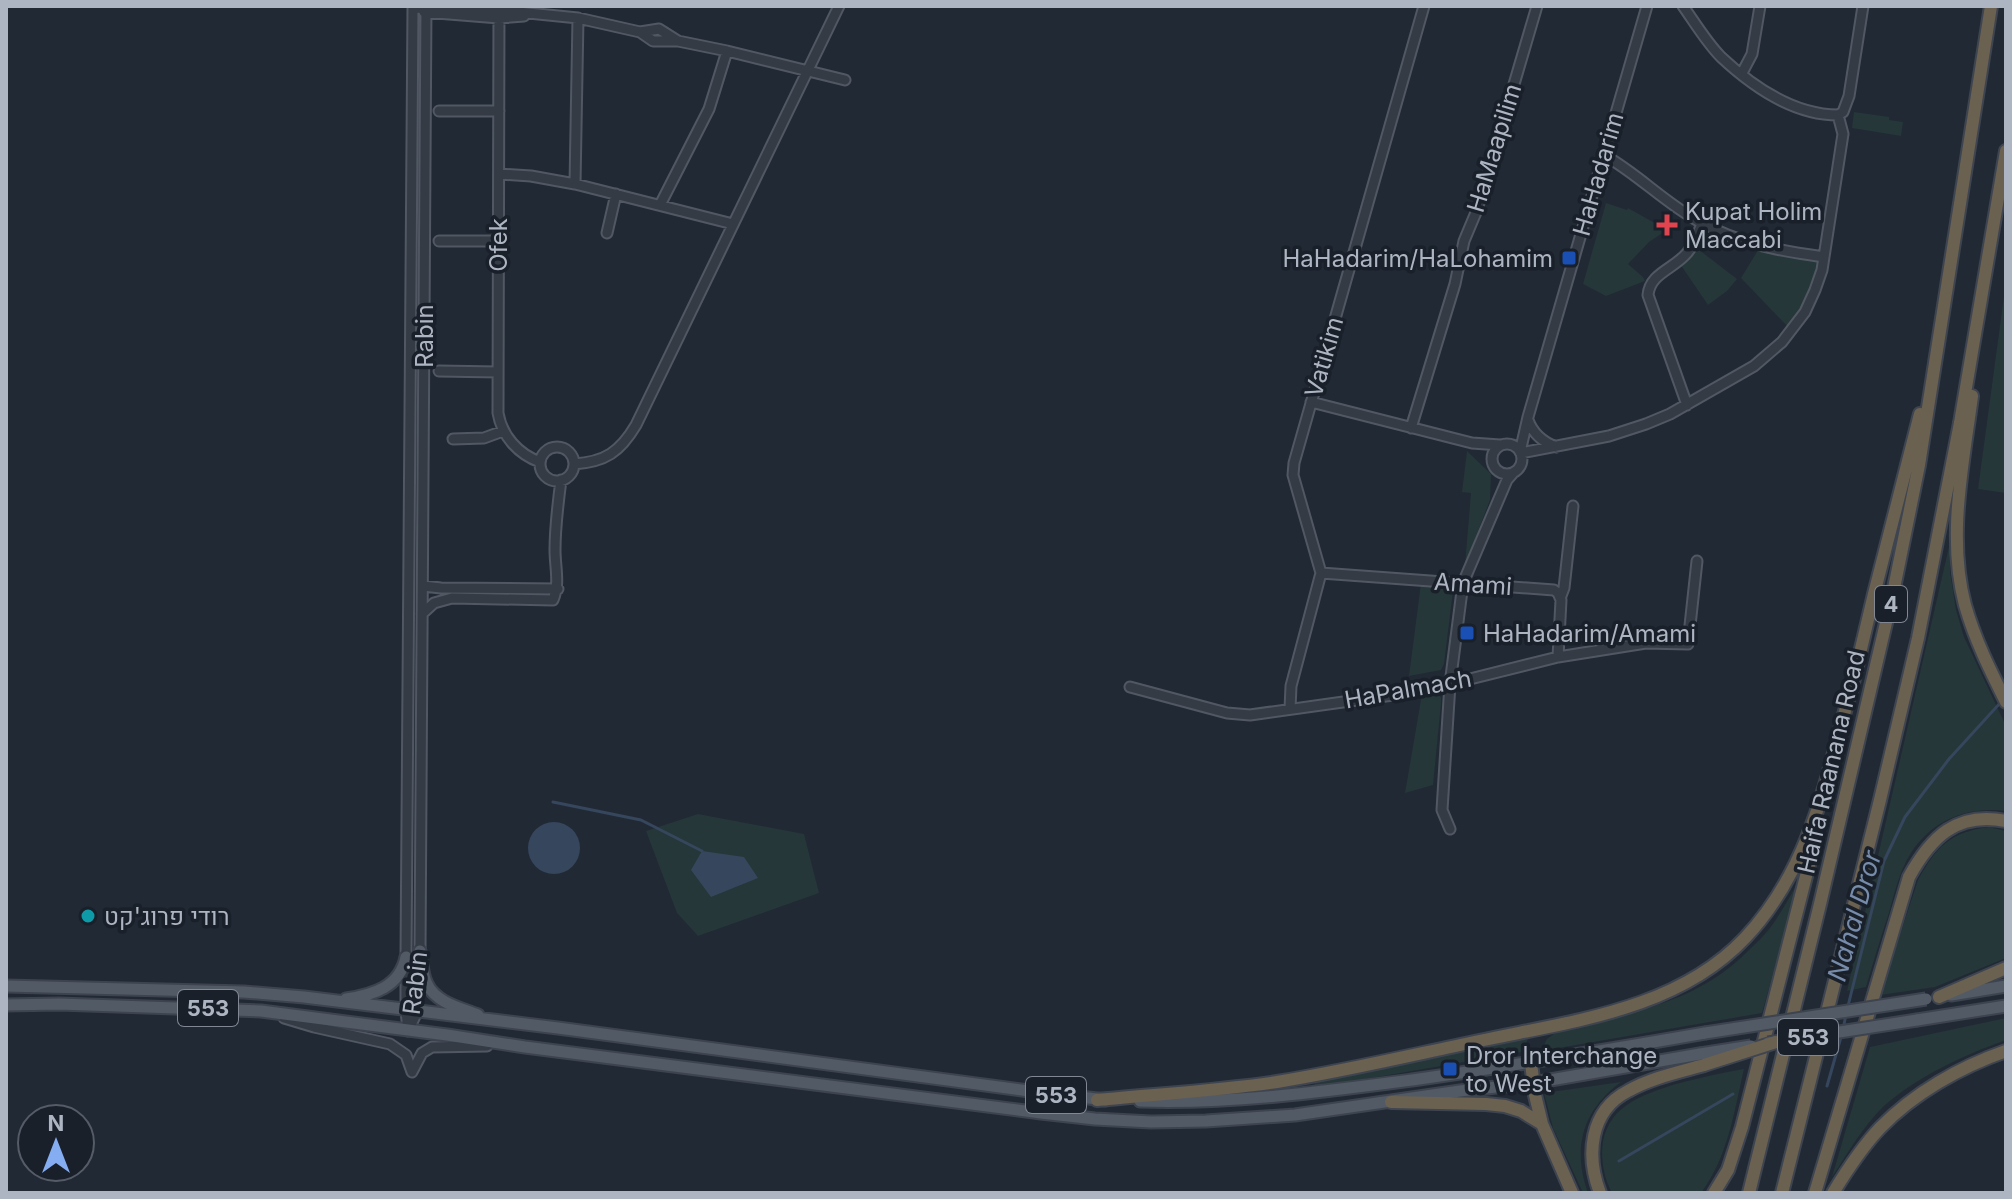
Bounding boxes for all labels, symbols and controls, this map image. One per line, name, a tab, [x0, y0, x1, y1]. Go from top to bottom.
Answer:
street label: HaMaapilim	[1461, 80, 1527, 216]
street label: HaHadarim	[1567, 109, 1629, 239]
place label: Kupat Holim Maccabi	[1685, 197, 1822, 254]
marker: Kupat Holim Maccabi	[1656, 214, 1678, 236]
street label: Ofek	[484, 218, 513, 272]
place label: HaHadarim/HaLohamim	[1283, 244, 1553, 273]
marker: HaHadarim/HaLohamim	[1560, 249, 1578, 267]
street label: Rabin	[410, 304, 439, 368]
street label: Vatikim	[1299, 313, 1349, 401]
street label: Amami	[1433, 567, 1513, 601]
road number: 4	[1875, 586, 1907, 622]
place label: HaHadarim/Amami	[1483, 619, 1696, 648]
marker: HaHadarim/Amami	[1458, 624, 1476, 642]
street label: Haifa Raanana Road	[1791, 648, 1871, 876]
street label: HaPalmach	[1342, 664, 1474, 714]
water label: Nahal Dror	[1821, 846, 1888, 985]
place label: רודי פרוג'קט	[104, 902, 229, 931]
marker: רודי פרוג'קט	[79, 907, 97, 925]
street label: Rabin	[397, 950, 433, 1016]
road number: 553	[178, 990, 238, 1026]
road number: 553	[1778, 1019, 1838, 1055]
place label: Dror Interchange to West	[1466, 1041, 1657, 1098]
marker: Dror Interchange to West	[1441, 1060, 1459, 1078]
road number: 553	[1026, 1077, 1086, 1113]
north arrow	[16, 1103, 96, 1183]
text: N	[48, 1110, 64, 1136]

